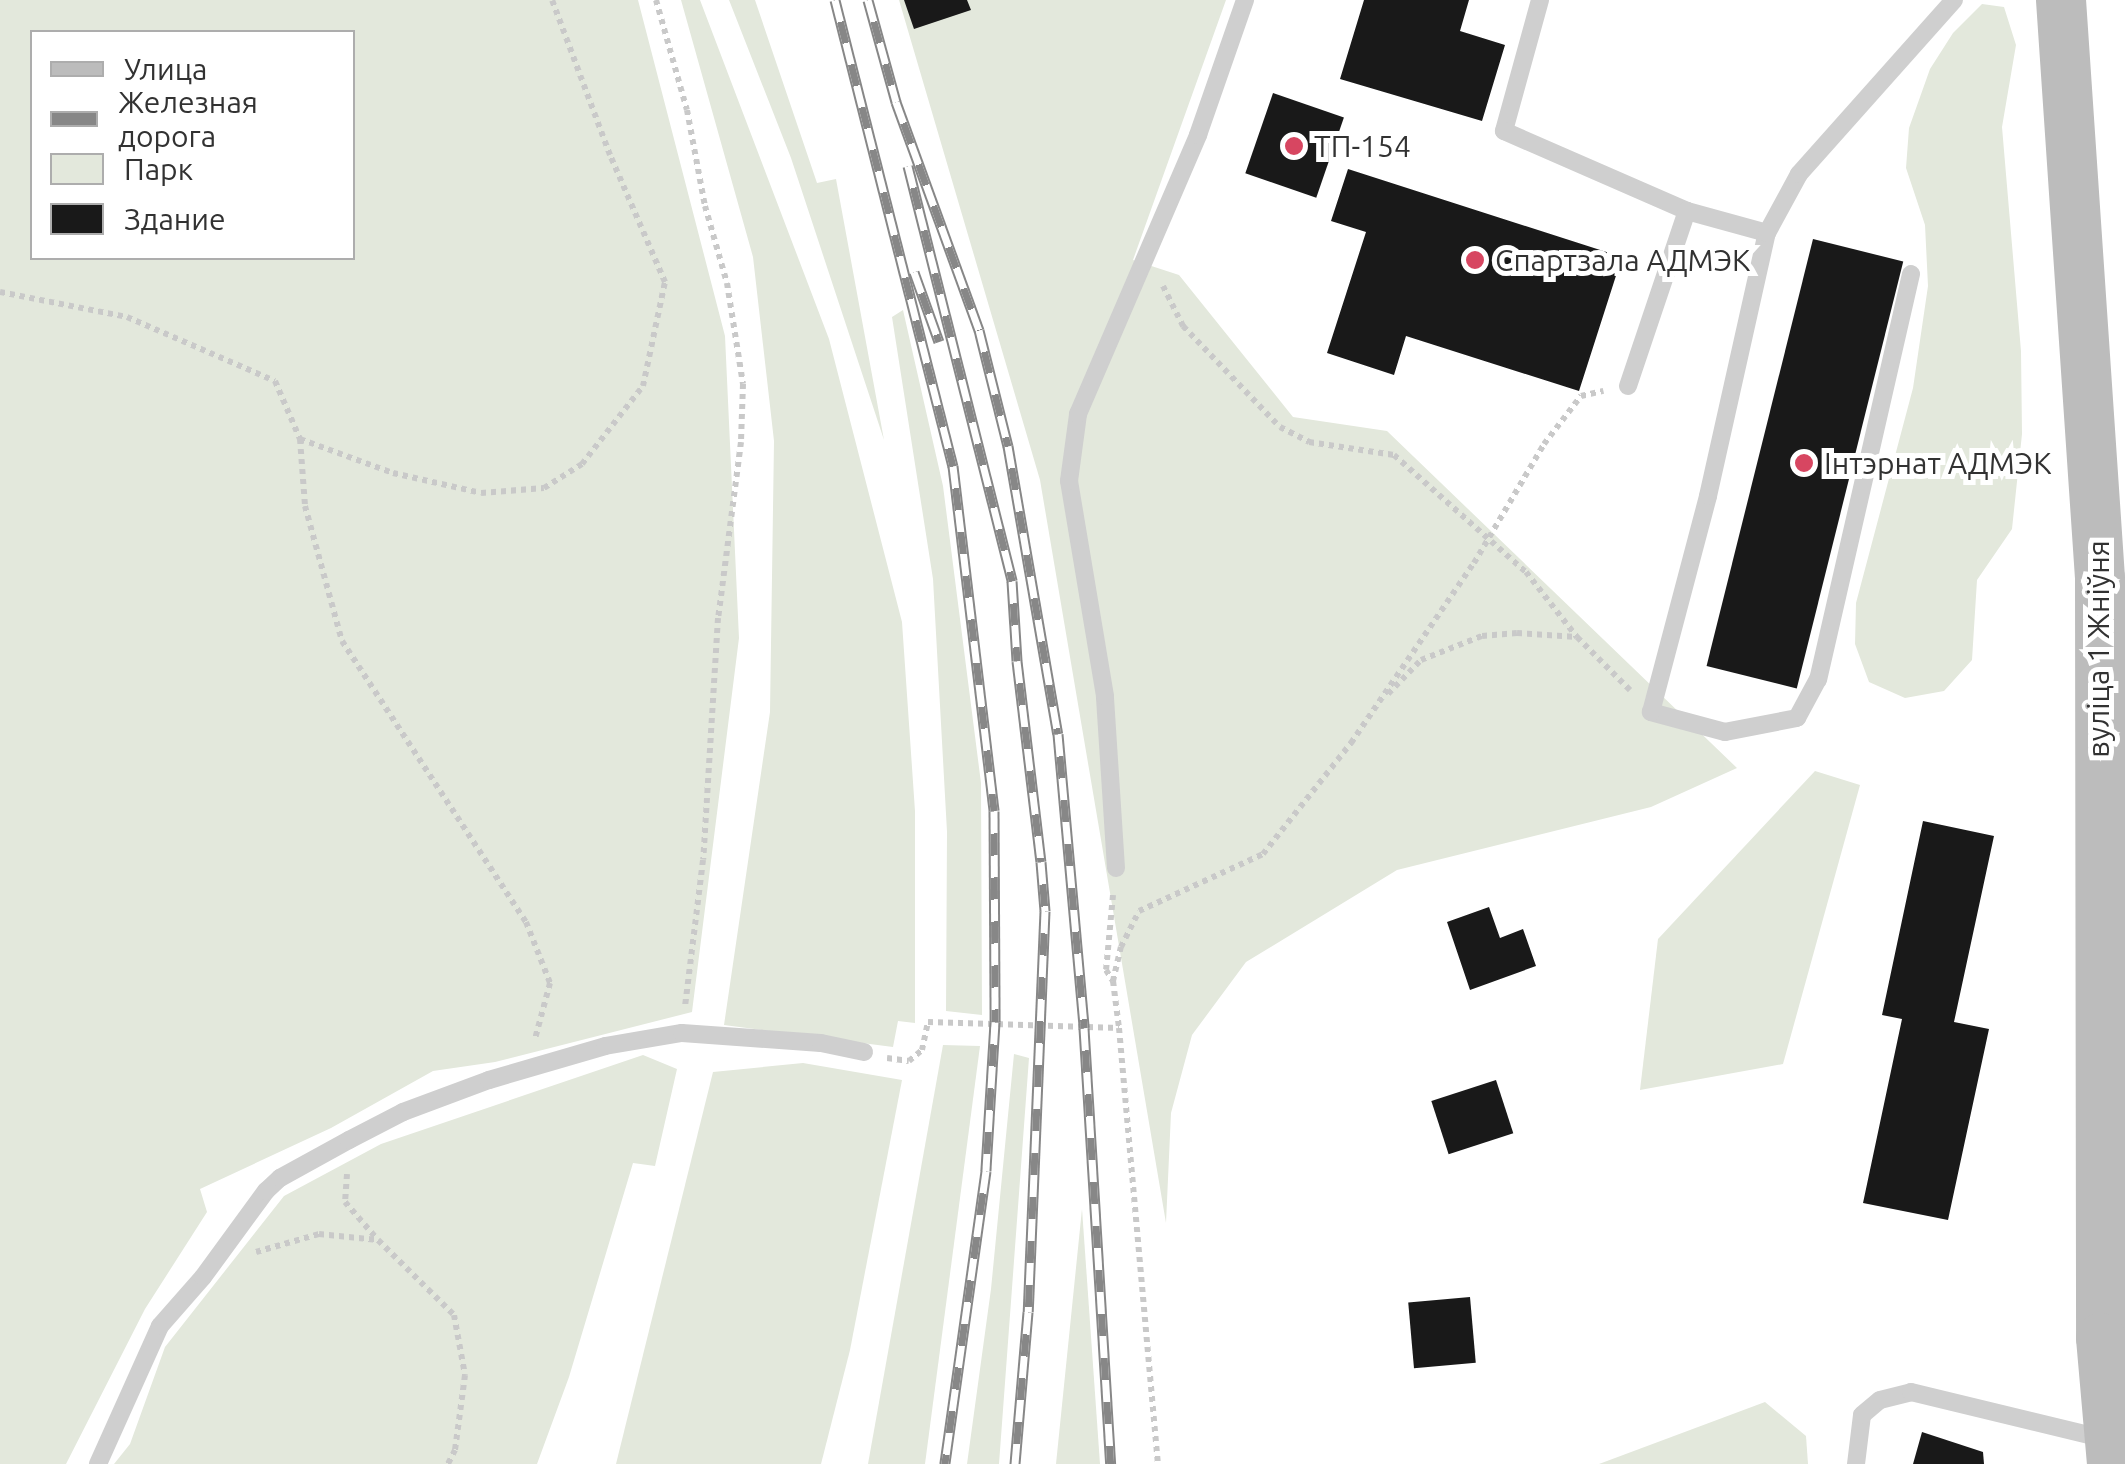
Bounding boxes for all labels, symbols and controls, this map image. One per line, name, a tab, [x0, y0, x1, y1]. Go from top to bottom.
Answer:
legend	[30, 30, 355, 260]
text: Улица	[124, 52, 208, 86]
text: Железная дорога	[118, 85, 258, 153]
place label: ТП-154	[1314, 128, 1411, 164]
marker: ТП-154	[1283, 135, 1305, 157]
text: Парк	[124, 152, 193, 186]
text: Здание	[124, 202, 226, 236]
place label: Спартзала АДМЭК	[1495, 242, 1750, 278]
marker: Спартзала АДМЭК	[1464, 249, 1486, 271]
place label: Інтэрнат АДМЭК	[1824, 445, 2051, 481]
marker: Інтэрнат АДМЭК	[1793, 452, 1815, 474]
street label: вуліца 1 Жніўня	[2080, 540, 2116, 758]

